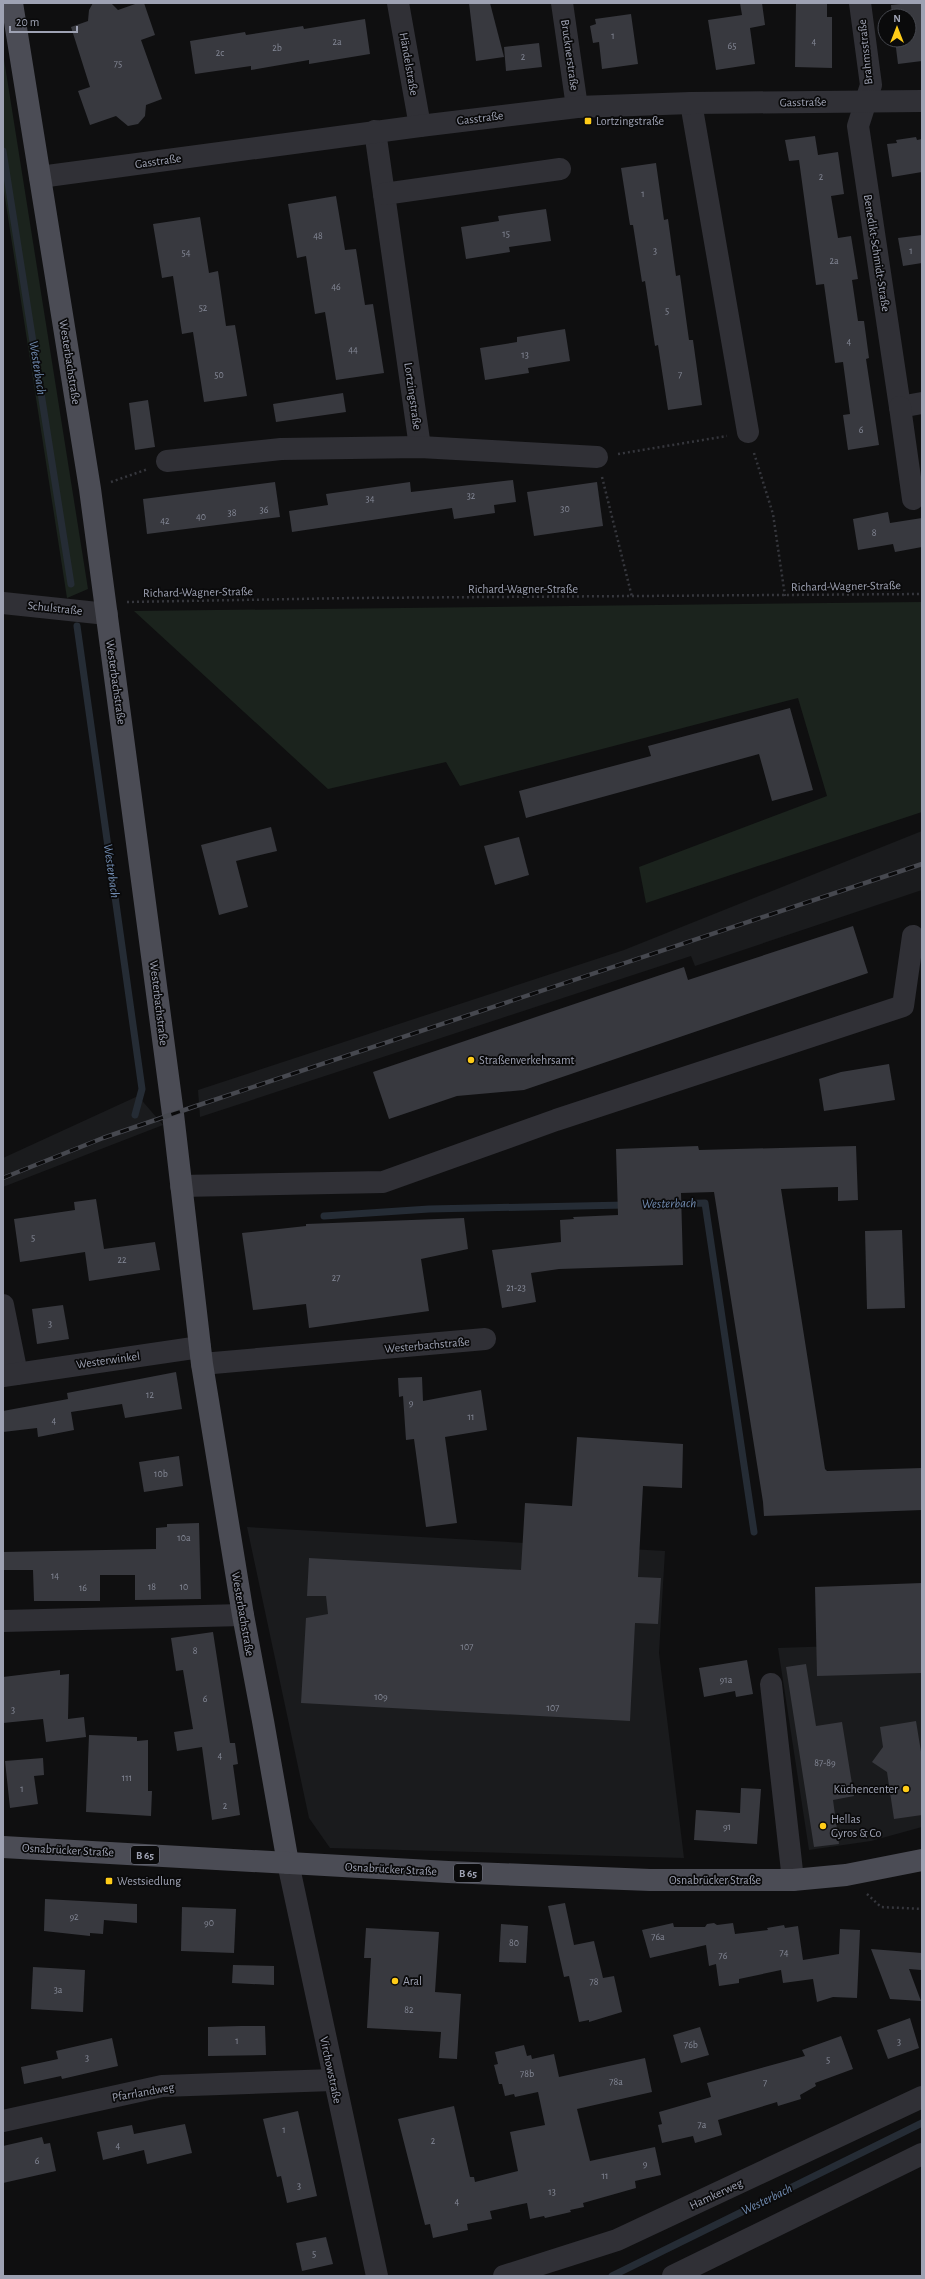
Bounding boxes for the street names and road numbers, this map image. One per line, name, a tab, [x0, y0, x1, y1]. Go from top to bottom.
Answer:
street label: Brucknerstraße	[559, 19, 581, 91]
street label: Brahmsstraße	[856, 19, 874, 85]
street label: Händelstraße	[398, 31, 420, 97]
street label: Gasstraße	[779, 96, 827, 108]
street label: Gasstraße	[456, 109, 504, 127]
street label: Gasstraße	[134, 152, 182, 170]
street label: Benedikt-Schmidt-Straße	[862, 193, 892, 313]
street label: Westerbachstraße	[57, 319, 83, 405]
street label: Lortzingstraße	[402, 362, 424, 430]
street label: Richard-Wagner-Straße	[791, 579, 901, 593]
street label: Richard-Wagner-Straße	[468, 583, 578, 595]
street label: Richard-Wagner-Straße	[143, 585, 253, 599]
street label: Schulstraße	[27, 599, 83, 617]
street label: Westerbachstraße	[104, 639, 128, 725]
street label: Westerbachstraße	[148, 960, 170, 1046]
street label: Westerbachstraße	[384, 1335, 470, 1355]
street label: Westerwinkel	[75, 1350, 141, 1370]
street label: Westerbachstraße	[230, 1571, 256, 1657]
street label: Osnabrücker Straße	[22, 1842, 114, 1858]
road number: B 65	[131, 1846, 159, 1864]
street label: Osnabrücker Straße	[345, 1861, 437, 1877]
road number: B 65	[454, 1864, 482, 1882]
street label: Osnabrücker Straße	[669, 1874, 761, 1886]
street label: Virchowstraße	[318, 2036, 344, 2104]
street label: Pfarrlandweg	[111, 2081, 175, 2103]
street label: Hamkerweg	[688, 2176, 745, 2211]

